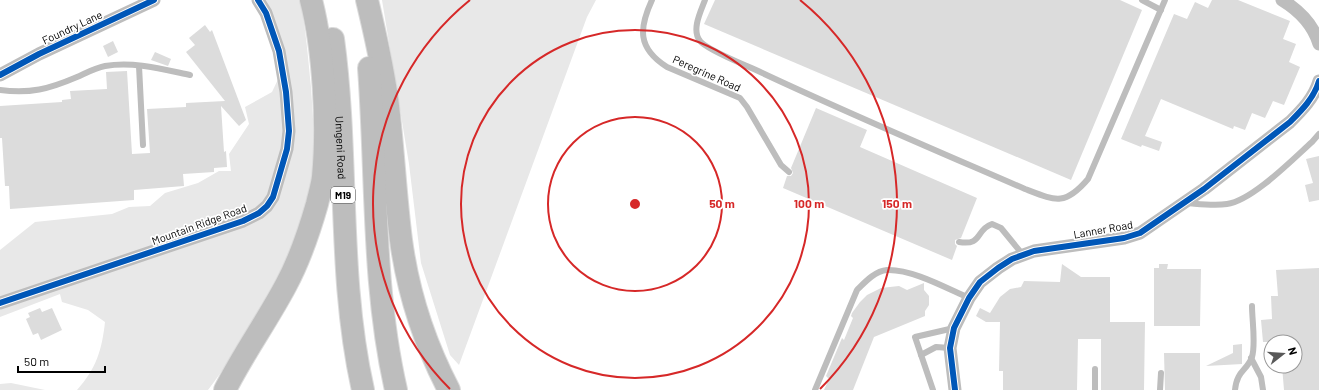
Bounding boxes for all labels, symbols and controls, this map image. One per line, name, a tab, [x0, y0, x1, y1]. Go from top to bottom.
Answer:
street label: Foundry Lane	[40, 7, 104, 47]
street label: Peregrine Road	[671, 52, 743, 94]
street label: Umgeni Road	[334, 116, 349, 179]
road number: M19	[331, 187, 355, 203]
text: 50 m	[709, 196, 735, 210]
text: 100 m	[794, 196, 824, 210]
text: 150 m	[882, 196, 912, 210]
centre of rings	[628, 197, 642, 211]
street label: Mountain Ridge Road	[150, 201, 248, 247]
street label: Lanner Road	[1072, 217, 1134, 241]
north arrow	[1263, 334, 1303, 374]
text: N	[1286, 346, 1300, 356]
scale bar	[18, 348, 105, 374]
text: 50 m	[24, 354, 49, 368]

